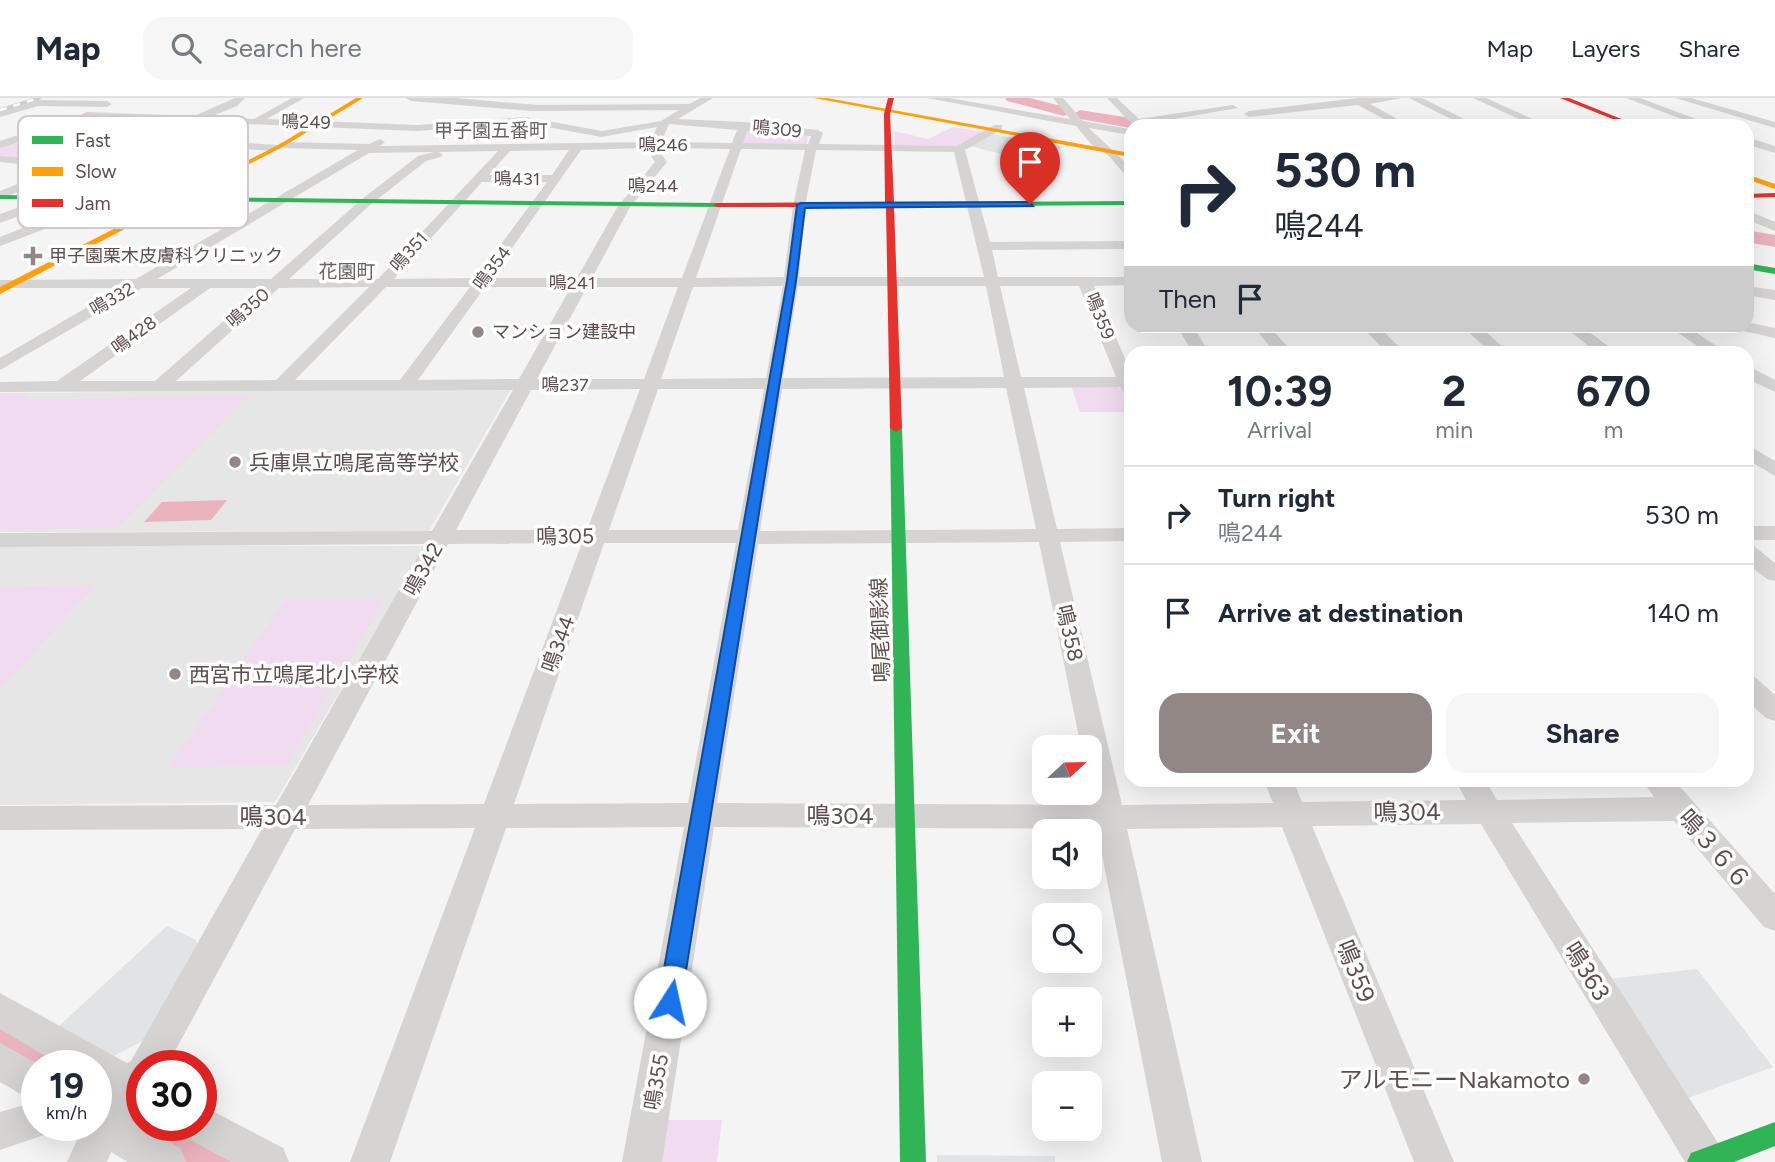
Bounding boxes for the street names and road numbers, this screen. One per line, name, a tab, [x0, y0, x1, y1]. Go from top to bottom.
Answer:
street label: 鳴249	[281, 110, 331, 134]
street label: 鳴309	[751, 115, 803, 143]
street label: 鳴246	[638, 134, 688, 156]
street label: 鳴431	[494, 168, 540, 190]
street label: 鳴244	[628, 175, 678, 197]
street label: 鳴351	[386, 228, 432, 276]
street label: 鳴354	[468, 242, 516, 294]
street label: 鳴241	[549, 272, 595, 294]
street label: 鳴332	[86, 278, 138, 320]
street label: 鳴350	[222, 283, 274, 333]
street label: 鳴359	[1081, 289, 1119, 343]
street label: 鳴428	[107, 311, 161, 359]
street label: 鳴237	[541, 374, 589, 396]
street label: 鳴305	[536, 523, 594, 549]
street label: 鳴342	[398, 538, 448, 600]
street label: 鳴尾御影線	[866, 577, 894, 683]
street label: 鳴358	[1051, 602, 1089, 664]
street label: 鳴344	[536, 612, 580, 676]
street label: 鳴304	[1373, 797, 1441, 827]
street label: 鳴304	[806, 801, 874, 830]
street label: 鳴304	[239, 802, 307, 831]
street label: 鳴３６６	[1673, 803, 1757, 895]
street label: 鳴359	[1330, 936, 1382, 1006]
street label: 鳴363	[1558, 936, 1616, 1006]
street label: 鳴355	[639, 1052, 673, 1112]

